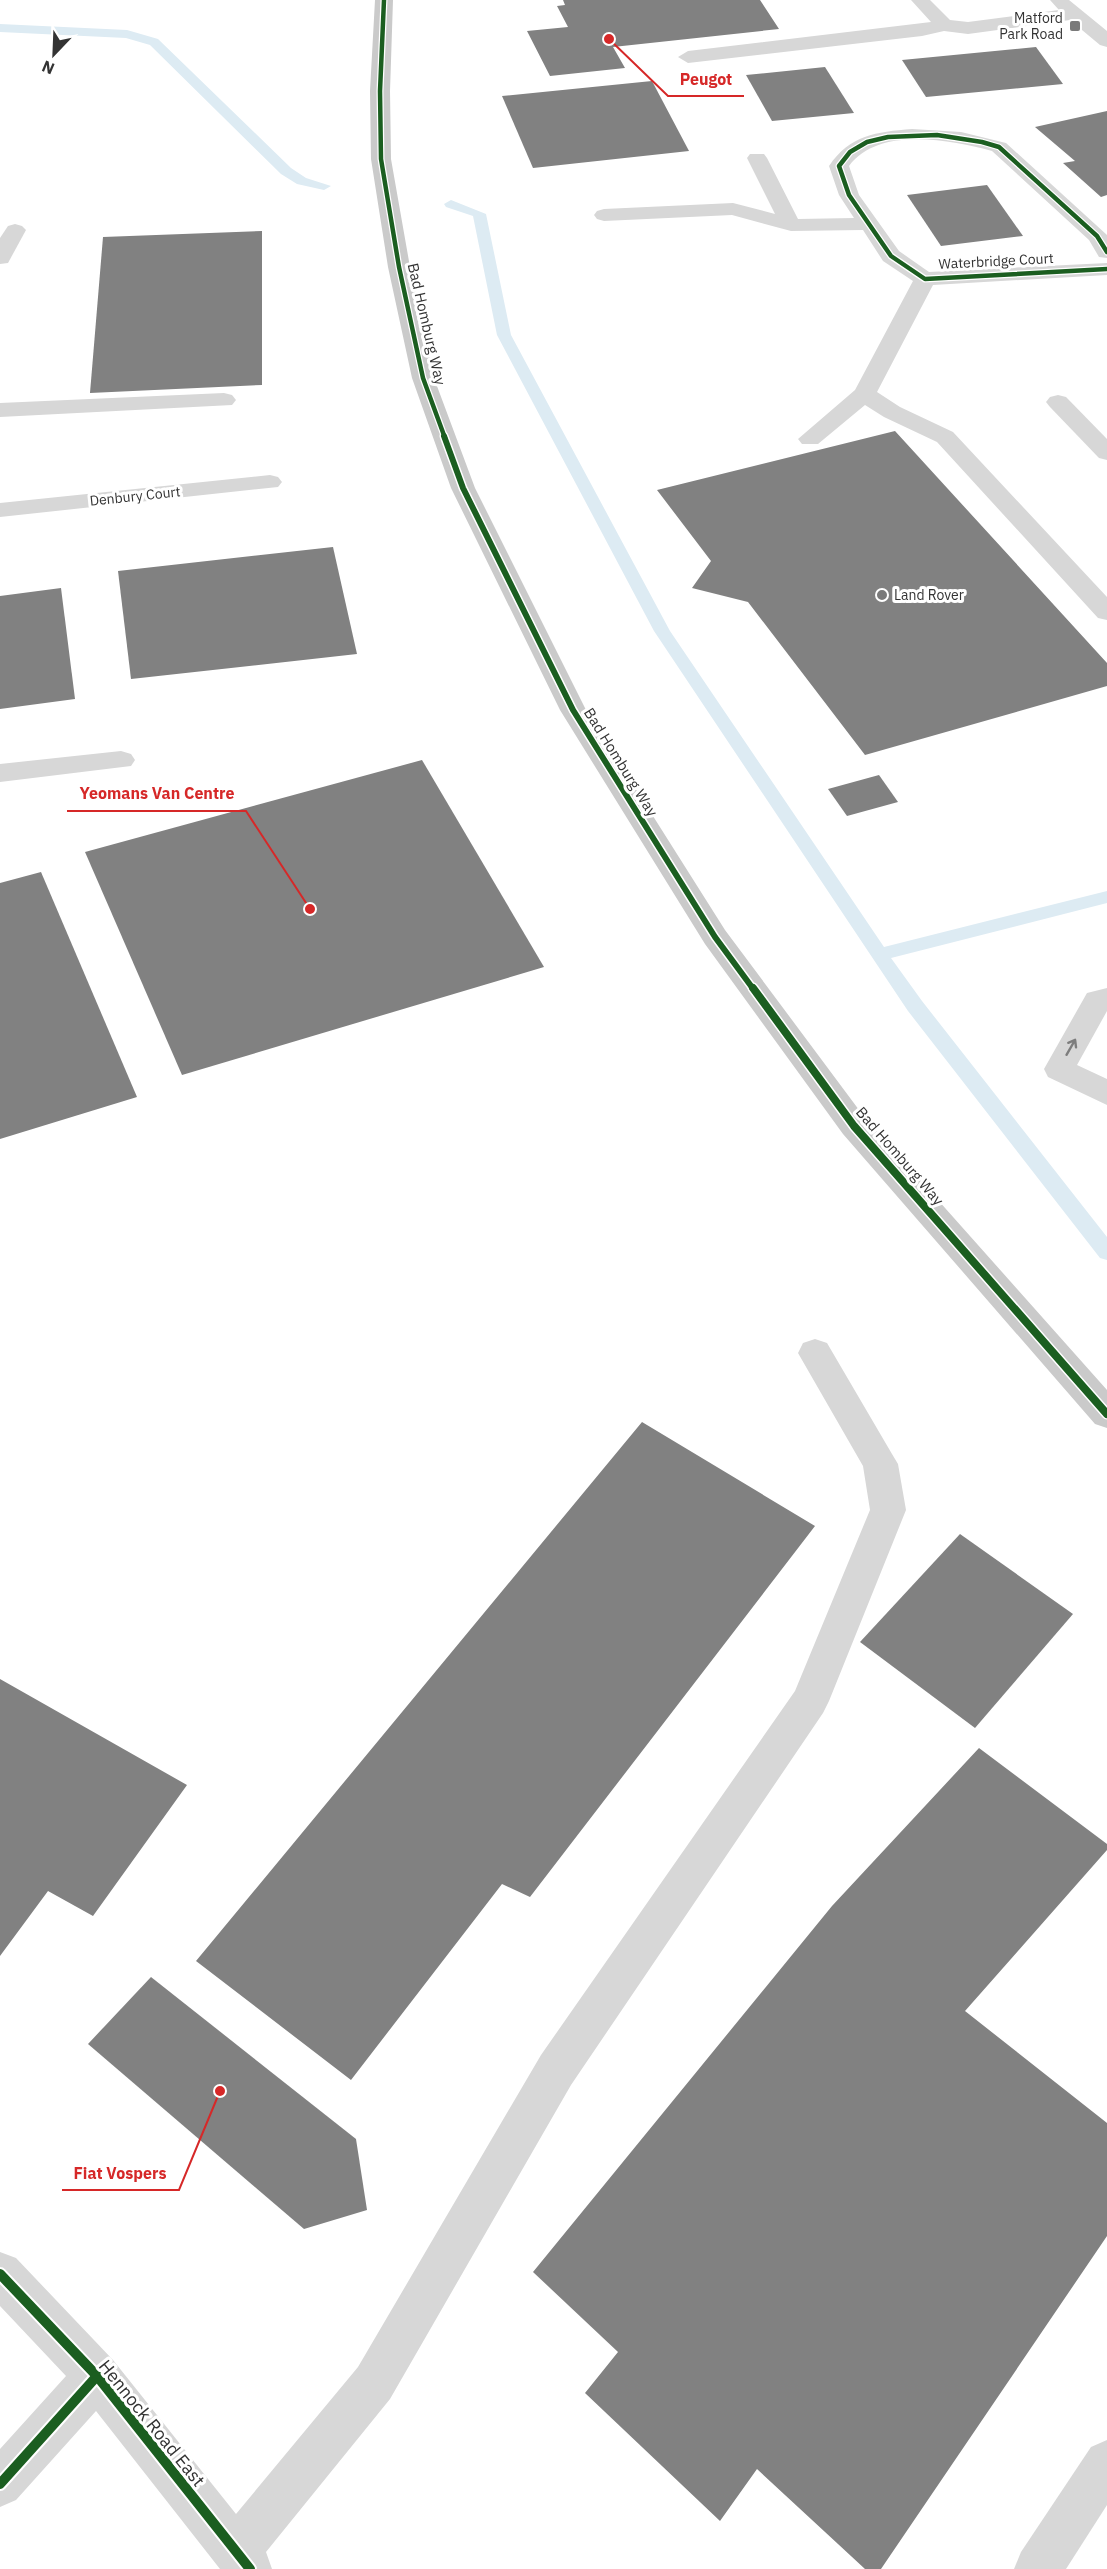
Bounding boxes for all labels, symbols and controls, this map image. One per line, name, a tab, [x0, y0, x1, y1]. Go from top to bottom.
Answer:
place label: Matford Park Road	[999, 9, 1063, 43]
marker: Matford Park Road	[1068, 19, 1082, 33]
north arrow	[24, 24, 84, 84]
text: N	[39, 56, 57, 79]
callout: Peugot	[668, 62, 744, 96]
text: Peugot	[680, 69, 732, 89]
street label: Waterbridge Court	[938, 249, 1054, 273]
street label: Bad Homburg Way	[404, 261, 450, 387]
street label: Denbury Court	[89, 482, 181, 510]
place label: Land Rover	[894, 586, 964, 604]
marker: Land Rover	[875, 588, 889, 602]
street label: Bad Homburg Way	[580, 704, 662, 820]
callout: Yeomans Van Centre	[67, 777, 246, 811]
text: Yeomans Van Centre	[80, 783, 234, 803]
one-way arrow	[1066, 1039, 1078, 1056]
street label: Bad Homburg Way	[852, 1103, 948, 1210]
callout: Fiat Vospers	[62, 2156, 179, 2190]
text: Fiat Vospers	[73, 2163, 167, 2183]
street label: Hennock Road East	[94, 2355, 210, 2491]

